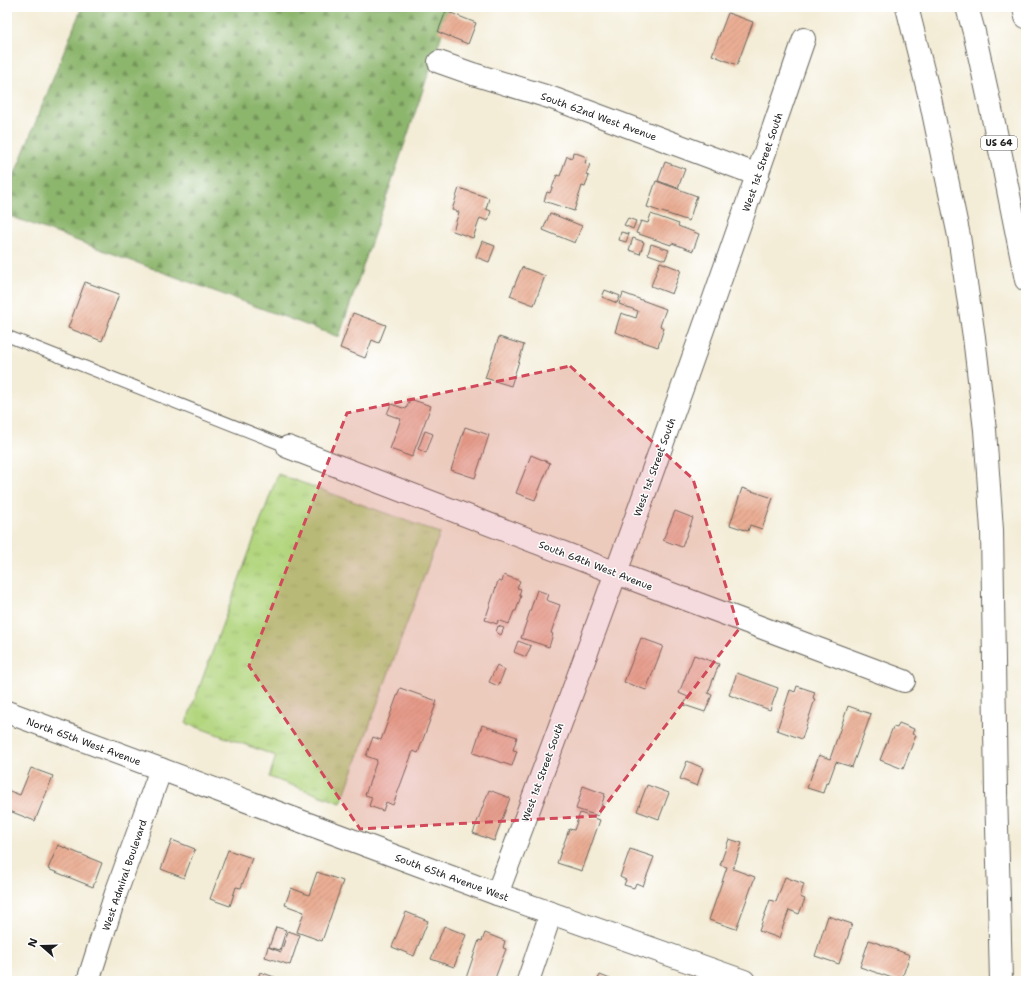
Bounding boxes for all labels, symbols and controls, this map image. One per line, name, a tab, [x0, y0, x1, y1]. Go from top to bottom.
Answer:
street label: South 62nd West Avenue	[539, 89, 659, 144]
street label: West 1st Street South	[739, 111, 786, 213]
road number: US 64	[981, 136, 1017, 150]
street label: West 1st Street South	[631, 416, 678, 518]
street label: South 64th West Avenue	[537, 538, 655, 593]
street label: North 65th West Avenue	[25, 715, 143, 768]
street label: West 1st Street South	[519, 721, 566, 823]
street label: West Admiral Boulevard	[99, 817, 150, 933]
street label: South 65th Avenue West	[393, 851, 511, 904]
north arrow	[22, 926, 62, 966]
text: N	[25, 936, 42, 949]

